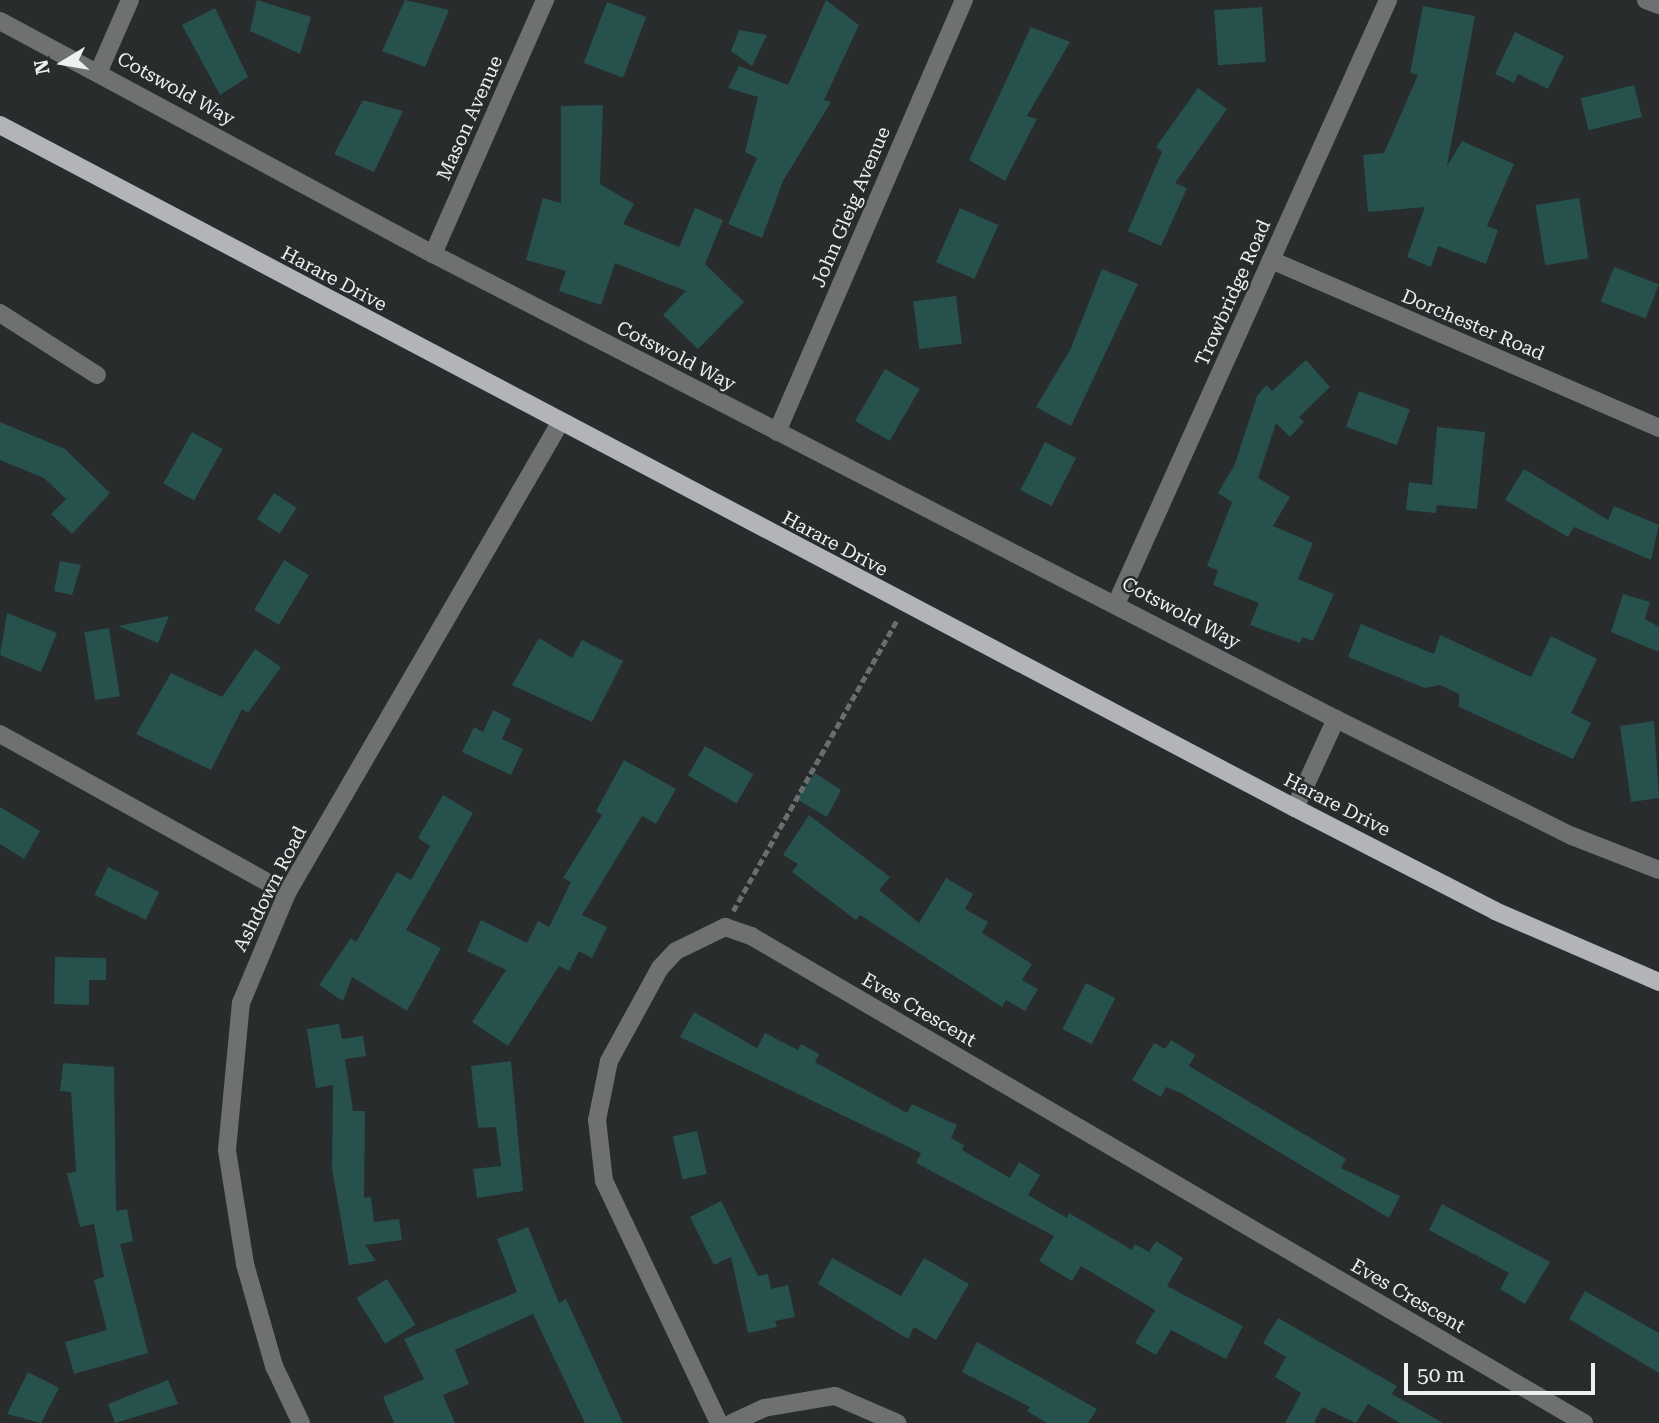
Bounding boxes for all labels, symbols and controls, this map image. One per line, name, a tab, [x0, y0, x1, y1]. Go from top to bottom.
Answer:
north arrow	[28, 28, 98, 98]
street label: Cotswold Way	[113, 47, 239, 131]
street label: Mason Avenue	[432, 52, 508, 184]
text: N	[29, 58, 55, 76]
street label: John Gleig Avenue	[807, 123, 895, 291]
street label: Trowbridge Road	[1191, 216, 1275, 370]
street label: Harare Drive	[277, 242, 391, 316]
street label: Dorchester Road	[1398, 285, 1548, 365]
street label: Cotswold Way	[613, 316, 739, 396]
street label: Harare Drive	[778, 507, 892, 581]
street label: Cotswold Way	[1118, 572, 1244, 654]
street label: Harare Drive	[1280, 768, 1394, 842]
street label: Ashdown Road	[229, 822, 311, 956]
street label: Eves Crescent	[858, 968, 980, 1052]
street label: Eves Crescent	[1347, 1254, 1469, 1338]
scale bar	[1407, 1350, 1598, 1394]
text: 50 m	[1417, 1363, 1465, 1387]

